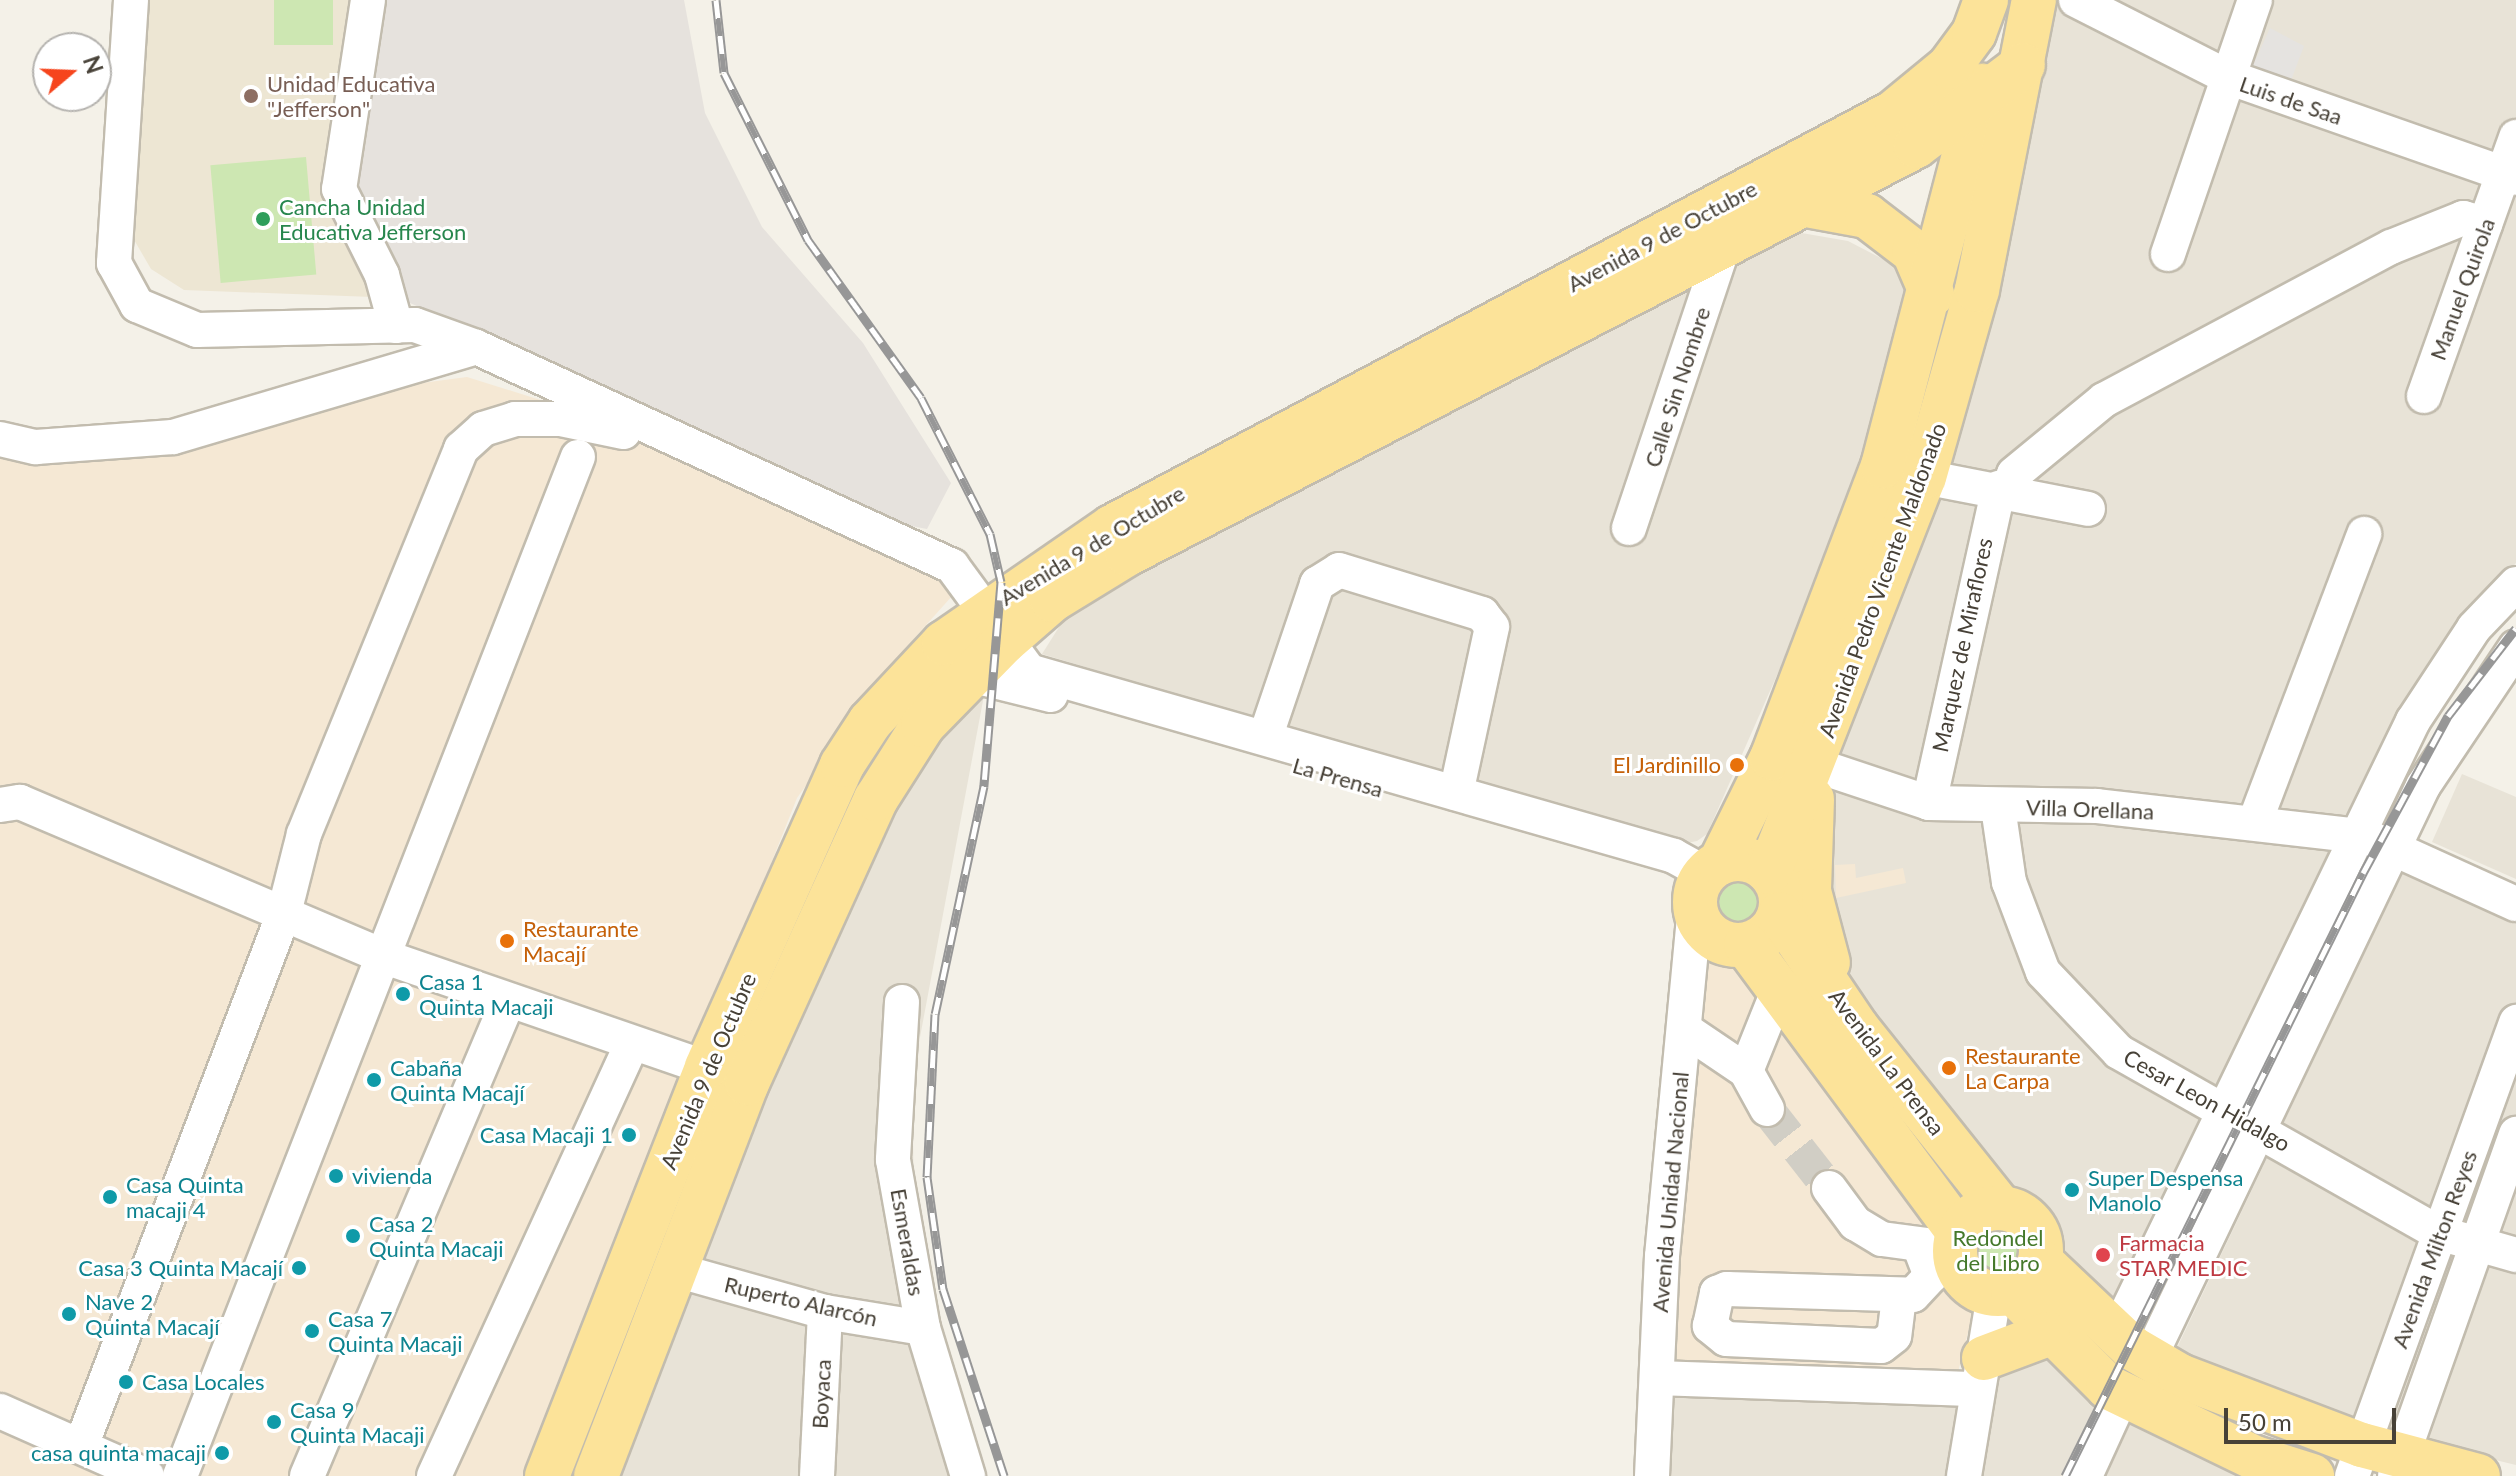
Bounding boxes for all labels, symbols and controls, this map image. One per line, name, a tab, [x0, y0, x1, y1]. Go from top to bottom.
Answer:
north arrow	[32, 32, 112, 112]
text: N	[78, 52, 109, 77]
place label: Unidad Educativa "Jefferson"	[267, 70, 435, 122]
street label: Luis de Saa	[2236, 70, 2346, 130]
marker: Unidad Educativa "Jefferson"	[242, 87, 260, 105]
street label: Avenida 9 de Octubre	[1563, 175, 1761, 297]
place label: Cancha Unidad Educativa Jefferson	[279, 193, 467, 244]
marker: Cancha Unidad Educativa Jefferson	[254, 210, 272, 228]
street label: Manuel Quirola	[2424, 214, 2500, 364]
street label: Calle Sin Nombre	[1639, 304, 1715, 470]
street label: Avenida Pedro Vicente Maldonado	[1813, 419, 1951, 741]
street label: Avenida 9 de Octubre	[995, 479, 1189, 611]
street label: Marquez de Miraflores	[1926, 536, 1998, 754]
street label: La Prensa	[1290, 752, 1386, 802]
place label: El Jardinillo	[1612, 752, 1721, 778]
marker: El Jardinillo	[1728, 756, 1746, 774]
street label: Villa Orellana	[2025, 794, 2155, 824]
place label: Restaurante Macají	[523, 915, 639, 966]
marker: Restaurante Macají	[498, 932, 516, 950]
place label: Casa 1 Quinta Macaji	[419, 968, 554, 1020]
street label: Avenida 9 de Octubre	[655, 969, 761, 1173]
street label: Avenida La Prensa	[1824, 984, 1950, 1140]
marker: Casa 1 Quinta Macaji	[394, 985, 412, 1003]
place label: Restaurante La Carpa	[1965, 1042, 2081, 1094]
street label: Cesar Leon Hidalgo	[2119, 1043, 2295, 1157]
place label: Cabaña Quinta Macají	[390, 1054, 525, 1106]
marker: Restaurante La Carpa	[1940, 1059, 1958, 1077]
street label: Avenida Unidad Nacional	[1646, 1070, 1694, 1314]
marker: Cabaña Quinta Macají	[365, 1071, 383, 1089]
place label: Casa Macaji 1	[480, 1122, 613, 1148]
marker: Casa Macaji 1	[620, 1126, 638, 1144]
street label: Avenida Milton Reyes	[2386, 1146, 2482, 1352]
place label: vivienda	[352, 1163, 432, 1189]
place label: Super Despensa Manolo	[2088, 1164, 2244, 1216]
marker: vivienda	[327, 1167, 345, 1185]
place label: Casa Quinta macaji 4	[126, 1171, 244, 1222]
marker: Super Despensa Manolo	[2063, 1181, 2081, 1199]
street label: Esmeraldas	[886, 1186, 930, 1298]
marker: Casa Quinta macaji 4	[101, 1188, 119, 1206]
place label: Casa 2 Quinta Macaji	[369, 1210, 504, 1262]
park label: Redondel del Libro	[1953, 1224, 2043, 1276]
marker: Casa 2 Quinta Macaji	[344, 1227, 362, 1245]
place label: Farmacia STAR MEDIC	[2119, 1229, 2247, 1280]
marker: Farmacia STAR MEDIC	[2094, 1246, 2112, 1264]
place label: Casa 3 Quinta Macají	[78, 1255, 283, 1281]
marker: Casa 3 Quinta Macají	[290, 1259, 308, 1277]
street label: Ruperto Alarcón	[722, 1270, 880, 1332]
place label: Nave 2 Quinta Macají	[85, 1288, 220, 1340]
marker: Nave 2 Quinta Macají	[60, 1305, 78, 1323]
place label: Casa 7 Quinta Macaji	[328, 1305, 463, 1356]
marker: Casa 7 Quinta Macaji	[303, 1322, 321, 1340]
street label: Boyaca	[806, 1359, 836, 1429]
place label: Casa Locales	[142, 1369, 264, 1395]
marker: Casa Locales	[117, 1373, 135, 1391]
scale bar	[2228, 1392, 2400, 1442]
place label: Casa 9 Quinta Macaji	[290, 1396, 425, 1448]
text: 50 m	[2238, 1407, 2292, 1436]
marker: Casa 9 Quinta Macaji	[265, 1413, 283, 1431]
place label: casa quinta macaji	[31, 1440, 206, 1466]
marker: casa quinta macaji	[213, 1444, 231, 1462]

